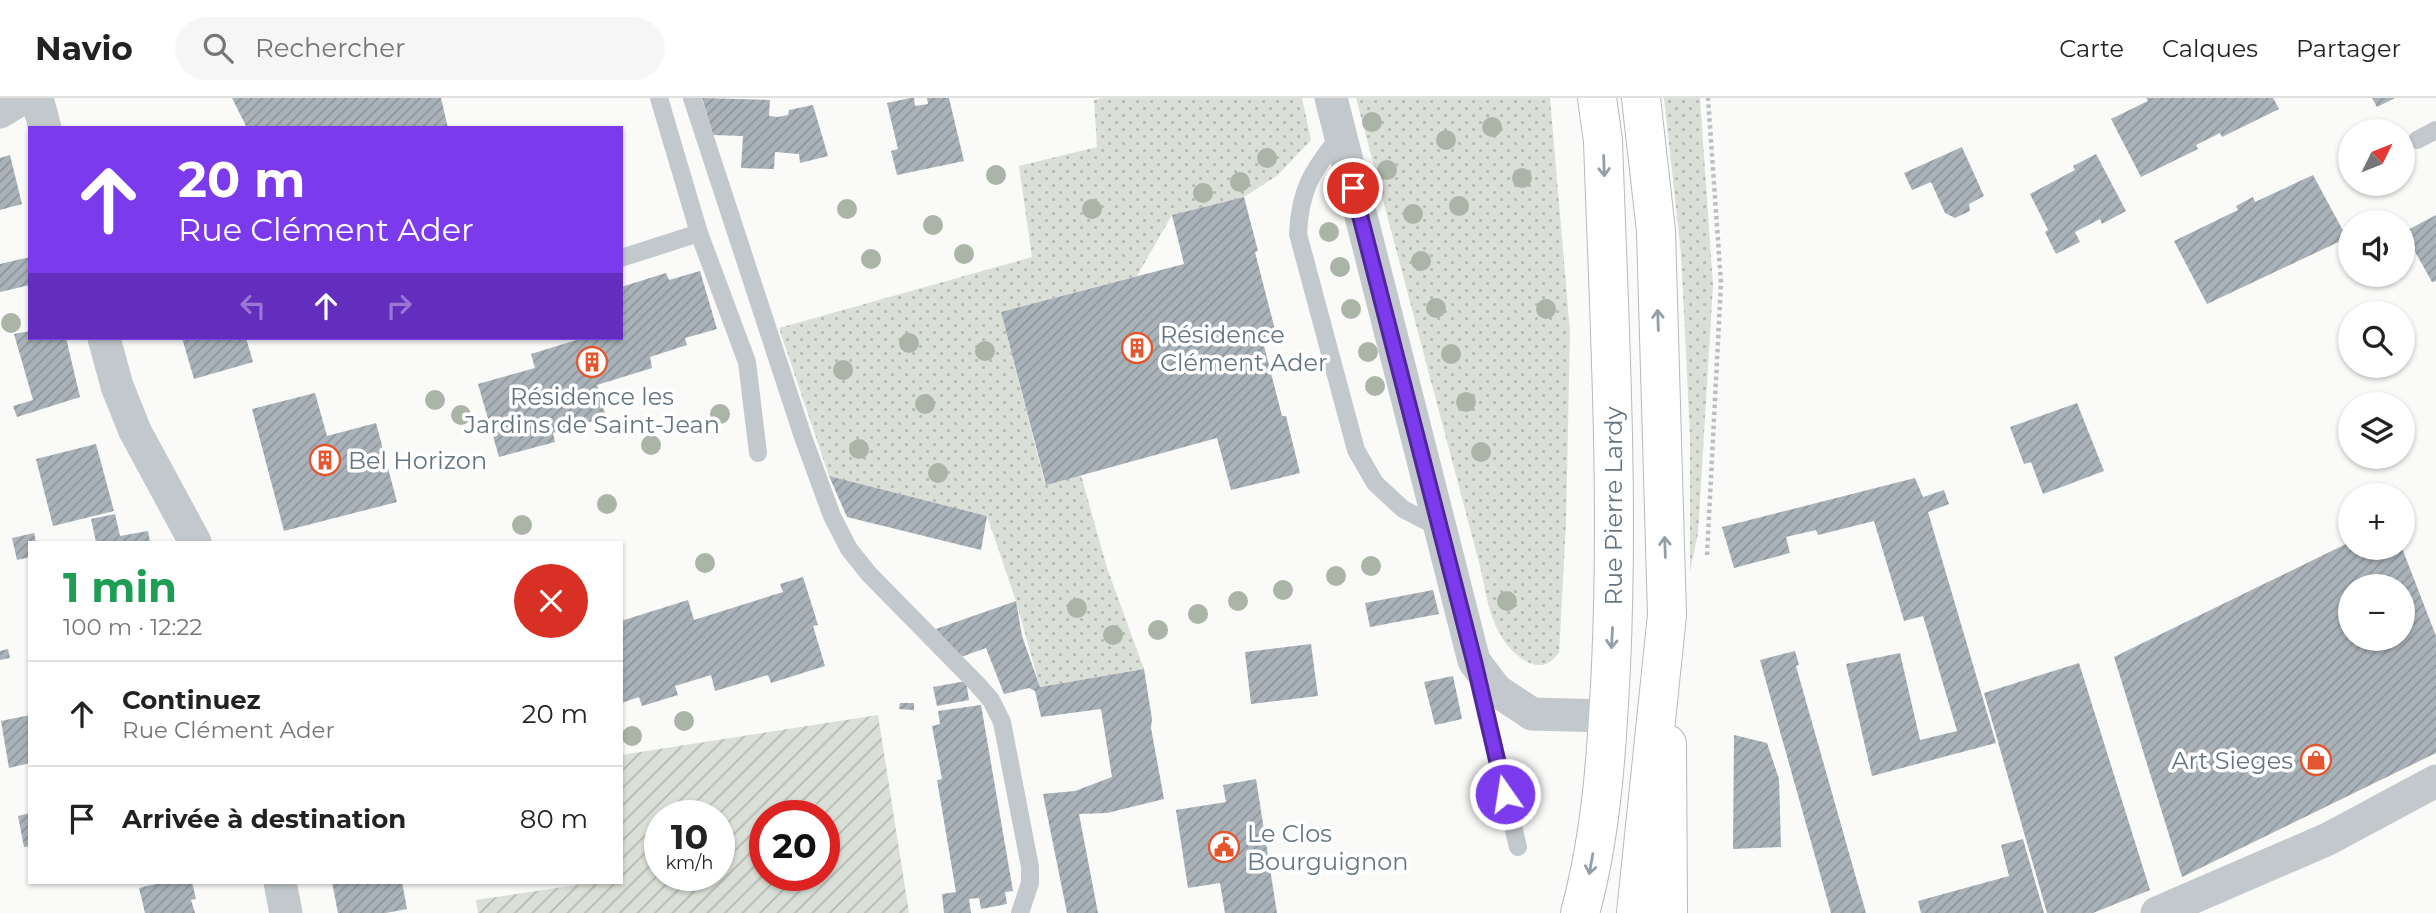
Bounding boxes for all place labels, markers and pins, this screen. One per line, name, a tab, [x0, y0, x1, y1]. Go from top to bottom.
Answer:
pin	[1323, 158, 1383, 218]
place label: Résidence Clément Ader	[1160, 320, 1328, 377]
building icon: Résidence Clément Ader	[1120, 331, 1154, 365]
building icon: Résidence les Jardins de Saint-Jean	[575, 345, 609, 379]
place label: Résidence les Jardins de Saint-Jean	[463, 382, 720, 439]
building icon: Bel Horizon	[308, 443, 342, 477]
place label: Bel Horizon	[348, 446, 487, 475]
shop icon: Art Sieges	[2299, 743, 2333, 777]
place label: Art Sieges	[2171, 746, 2293, 775]
place label: Le Clos Bourguignon	[1247, 819, 1409, 876]
public building icon: Le Clos Bourguignon	[1207, 830, 1241, 864]

